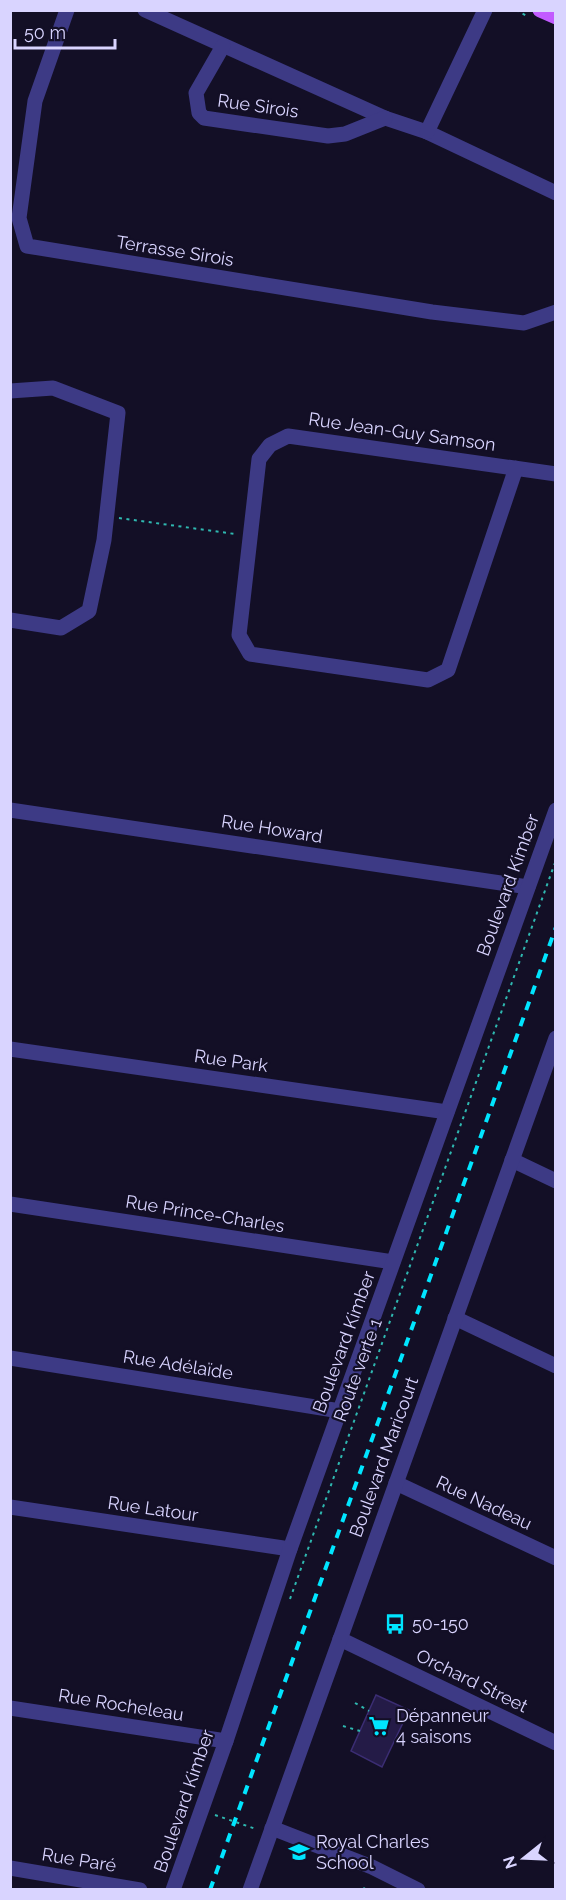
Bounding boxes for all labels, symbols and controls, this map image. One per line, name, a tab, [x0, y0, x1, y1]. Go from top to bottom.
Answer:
scale bar	[15, 12, 116, 50]
text: 50 m	[24, 22, 66, 43]
street label: Rue Sirois	[216, 89, 300, 122]
street label: Terrasse Sirois	[115, 231, 236, 270]
street label: Rue Jean-Guy Samson	[307, 408, 497, 455]
street label: Rue Howard	[220, 810, 324, 847]
street label: Boulevard Kimber	[472, 810, 543, 959]
street label: Rue Park	[193, 1045, 270, 1076]
street label: Rue Prince-Charles	[124, 1191, 286, 1236]
street label: Boulevard Kimber	[308, 1267, 379, 1416]
street label: Route verte 1	[329, 1315, 386, 1424]
street label: Rue Adélaïde	[122, 1345, 235, 1384]
street label: Boulevard Maricourt	[345, 1374, 422, 1540]
street label: Rue Nadeau	[433, 1471, 535, 1534]
street label: Rue Latour	[106, 1492, 200, 1525]
bus stop icon: 50-150	[383, 1612, 407, 1636]
place label: 50-150	[412, 1613, 469, 1634]
street label: Orchard Street	[413, 1644, 531, 1717]
street label: Rue Rocheleau	[57, 1684, 185, 1725]
place label: Dépanneur 4 saisons	[396, 1705, 490, 1747]
supermarket icon: Dépanneur 4 saisons	[367, 1714, 391, 1738]
street label: Boulevard Kimber	[149, 1726, 218, 1875]
north arrow	[494, 1828, 554, 1888]
place label: Royal Charles School	[316, 1831, 430, 1873]
school or university icon: Royal Charles School	[287, 1840, 311, 1864]
street label: Rue Paré	[40, 1843, 118, 1876]
text: N	[499, 1854, 521, 1871]

